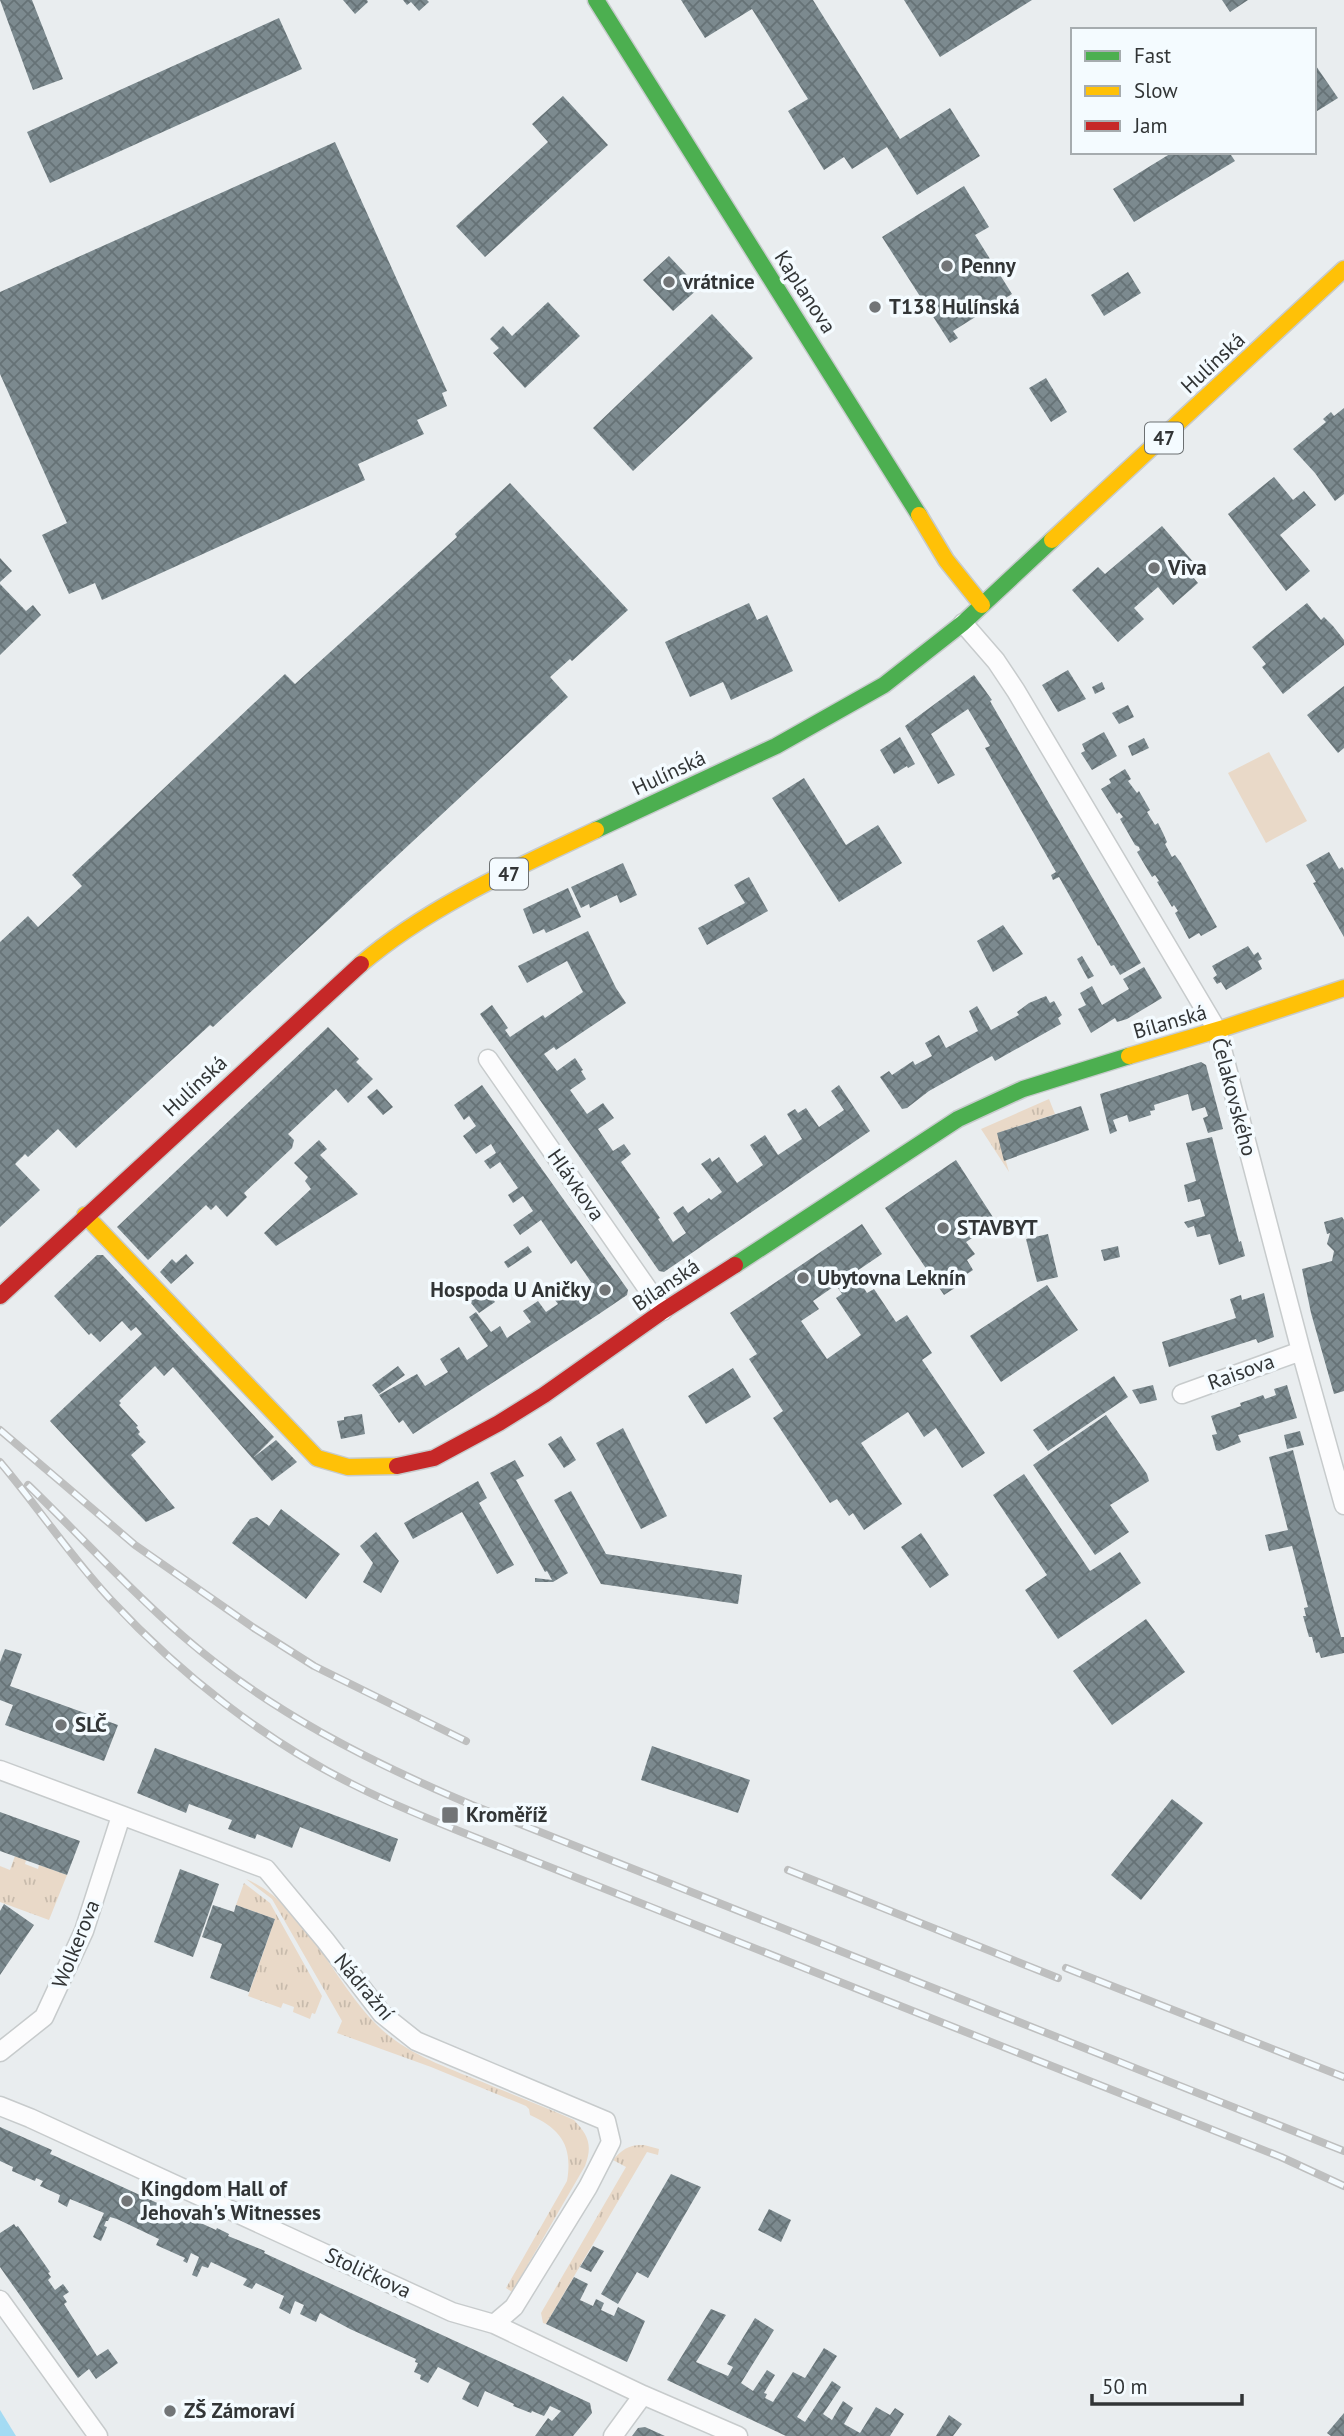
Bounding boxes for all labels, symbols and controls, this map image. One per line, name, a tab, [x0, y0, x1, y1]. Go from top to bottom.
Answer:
legend	[1071, 28, 1316, 154]
text: Fast	[1134, 42, 1171, 69]
text: Slow	[1134, 77, 1178, 104]
text: Jam	[1133, 112, 1168, 139]
street label: Kaplanova	[769, 245, 842, 338]
place label: Penny	[961, 252, 1017, 279]
marker: Penny	[939, 258, 955, 274]
place label: vrátnice	[682, 268, 755, 295]
marker: vrátnice	[661, 274, 677, 290]
place label: T138 Hulínská	[889, 293, 1020, 320]
marker: T138 Hulínská	[867, 299, 883, 315]
street label: Hulínská	[1175, 326, 1250, 399]
road number: 47	[1145, 422, 1183, 453]
place label: Viva	[1167, 554, 1207, 581]
marker: Viva	[1146, 560, 1162, 576]
street label: Hulínská	[628, 744, 710, 801]
road number: 47	[490, 859, 528, 890]
street label: Bílanská	[1130, 998, 1210, 1045]
street label: Čelakovského	[1206, 1035, 1263, 1159]
street label: Hulínská	[157, 1049, 232, 1122]
street label: Hlávkova	[542, 1143, 611, 1226]
place label: STAVBYT	[957, 1214, 1038, 1241]
marker: STAVBYT	[935, 1220, 951, 1236]
street label: Bílanská	[627, 1252, 704, 1317]
place label: Ubytovna Leknín	[817, 1264, 966, 1291]
marker: Ubytovna Leknín	[795, 1270, 811, 1286]
place label: Hospoda U Aničky	[430, 1276, 592, 1303]
marker: Hospoda U Aničky	[597, 1282, 613, 1298]
street label: Raisova	[1204, 1347, 1278, 1396]
place label: SLČ	[75, 1711, 107, 1738]
marker: SLČ	[53, 1717, 69, 1733]
place label: Kroměříž	[466, 1801, 547, 1828]
marker: Kroměříž	[440, 1805, 460, 1825]
street label: Wolkerova	[46, 1896, 105, 1992]
street label: Nádražní	[328, 1947, 401, 2026]
place label: Kingdom Hall of Jehovah's Witnesses	[140, 2175, 321, 2226]
marker: Kingdom Hall of Jehovah's Witnesses	[119, 2193, 135, 2209]
street label: Stoličkova	[321, 2241, 416, 2304]
scale bar	[1092, 2362, 1242, 2406]
text: 50 m	[1102, 2373, 1148, 2400]
place label: ZŠ Zámoraví	[184, 2397, 295, 2424]
marker: ZŠ Zámoraví	[162, 2403, 178, 2419]

